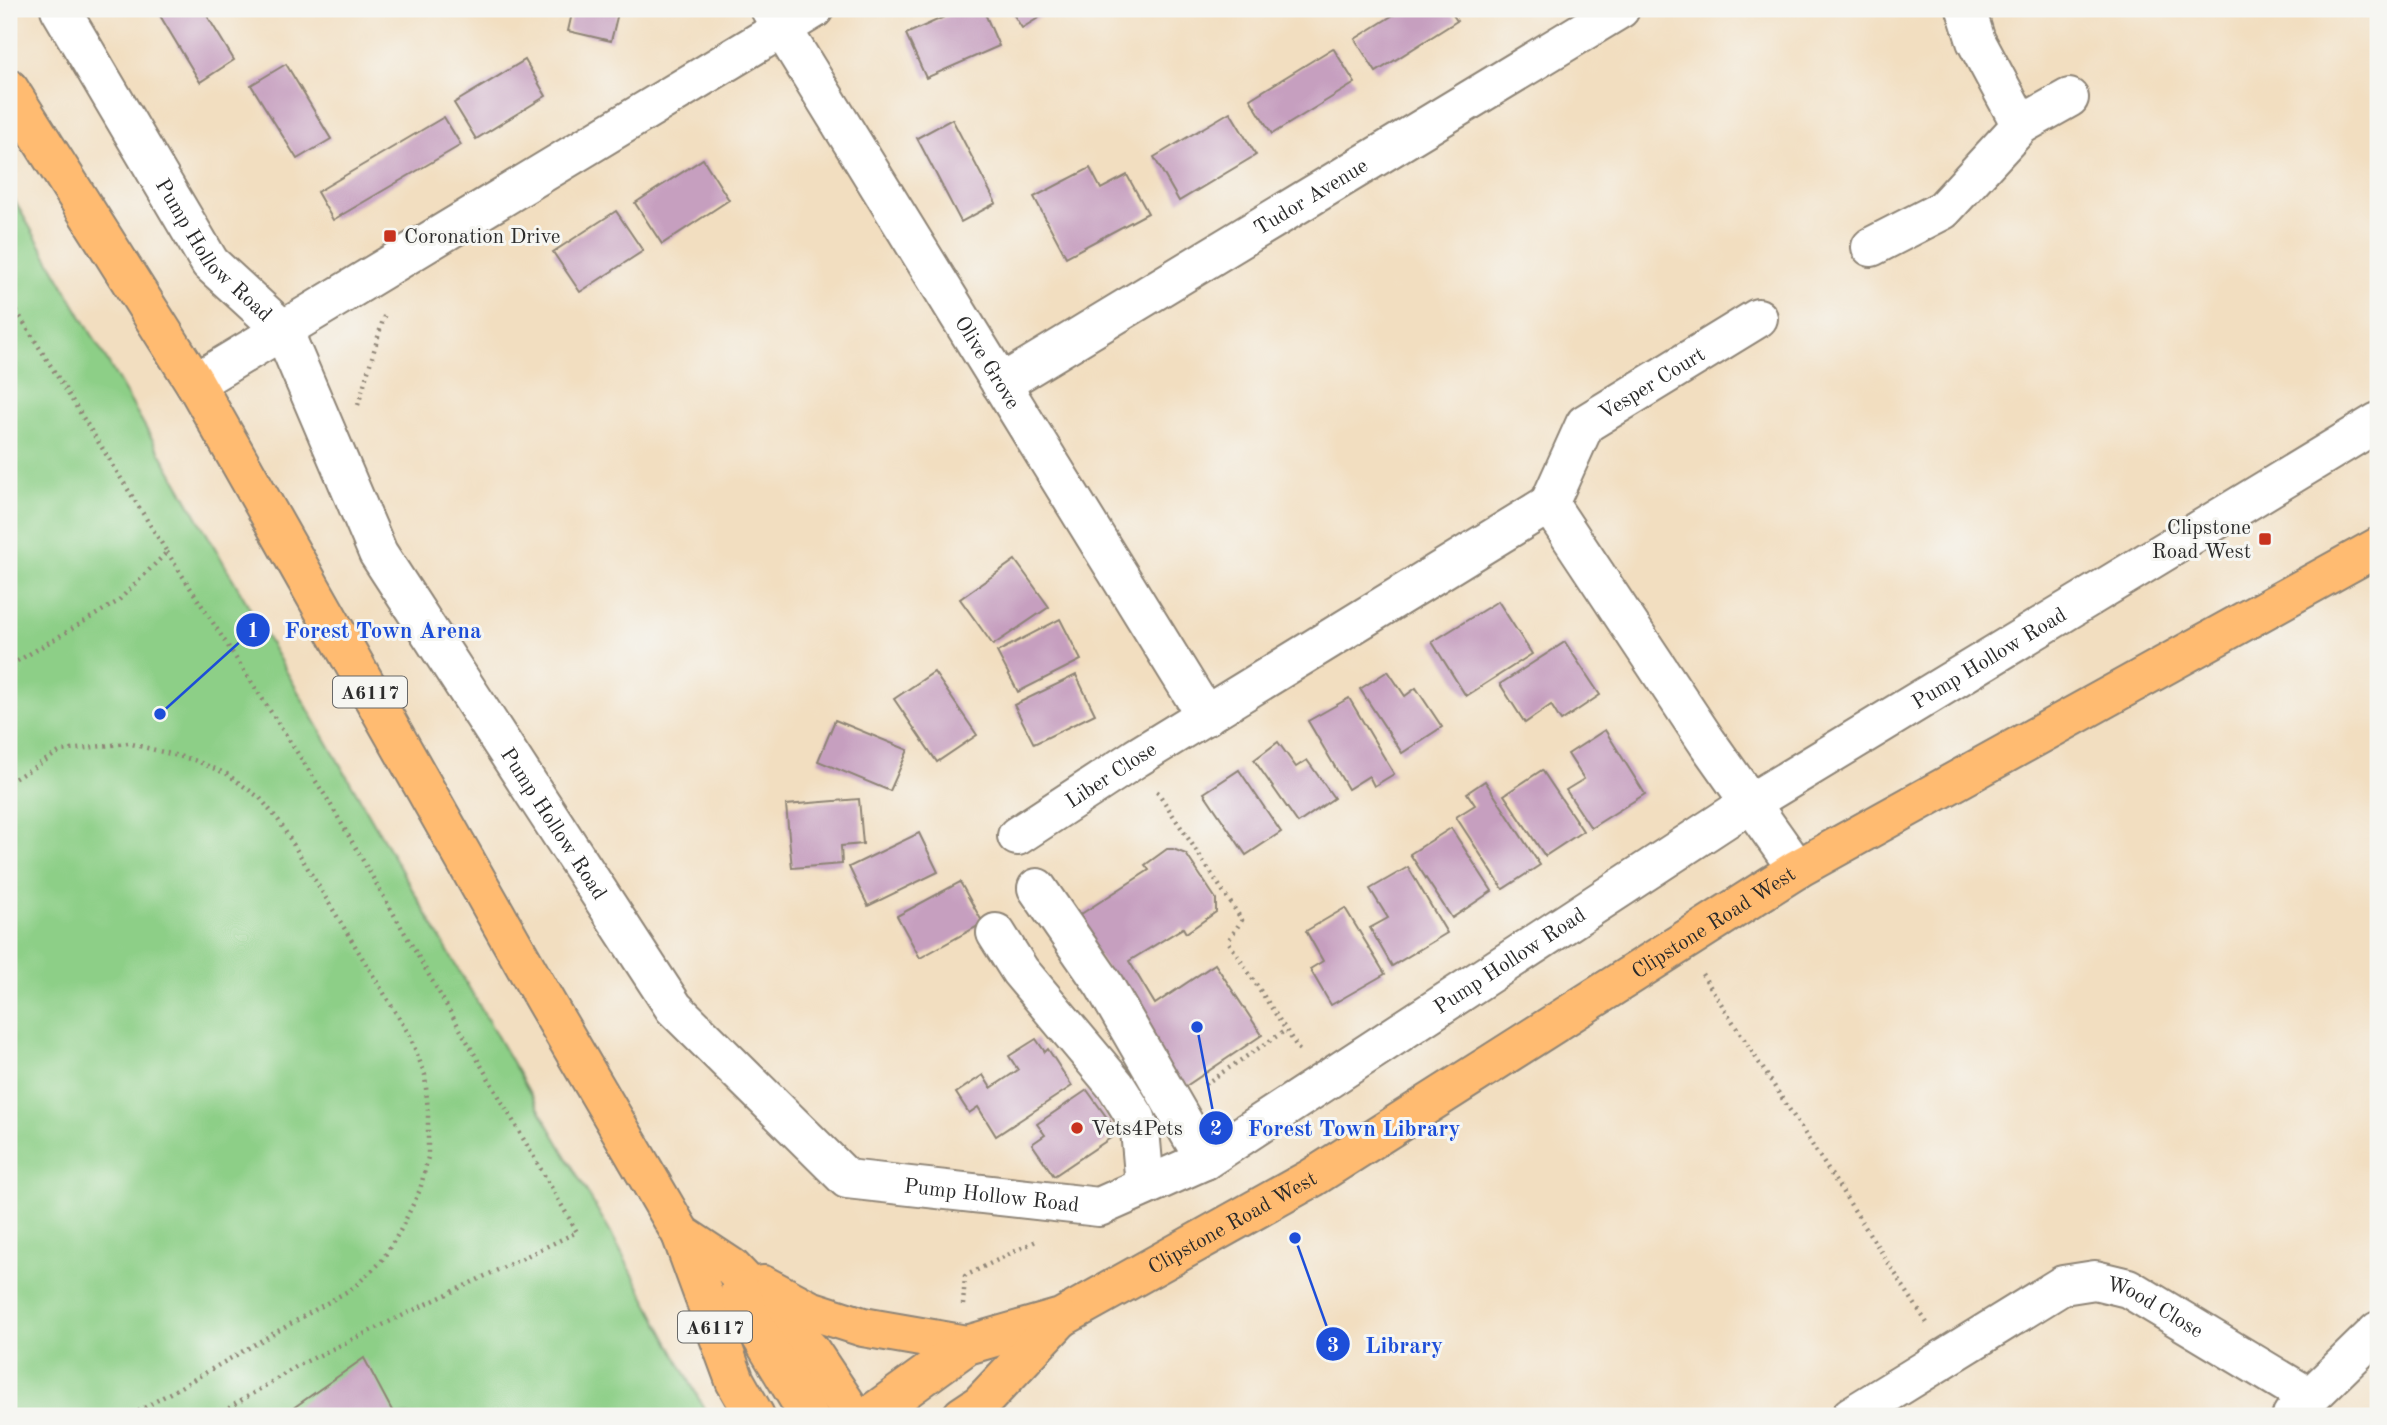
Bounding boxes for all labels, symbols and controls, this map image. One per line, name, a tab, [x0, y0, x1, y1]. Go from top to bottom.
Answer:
street label: Tudor Avenue	[1251, 155, 1372, 240]
street label: Pump Hollow Road	[151, 176, 275, 326]
place label: Coronation Drive	[404, 227, 560, 248]
marker: Coronation Drive	[382, 228, 398, 244]
street label: Olive Grove	[950, 313, 1023, 413]
street label: Vesper Court	[1596, 344, 1709, 425]
place label: Clipstone Road West	[2152, 518, 2251, 563]
marker: Clipstone Road West	[2257, 531, 2273, 547]
street label: Pump Hollow Road	[1909, 605, 2071, 714]
callout: Forest Town Arena	[235, 608, 496, 652]
text: Forest Town Arena	[284, 620, 482, 643]
text: 1	[247, 621, 259, 642]
road number: A6117	[333, 677, 407, 708]
street label: Liber Close	[1062, 739, 1161, 813]
street label: Pump Hollow Road	[496, 745, 610, 904]
street label: Clipstone Road West	[1629, 864, 1800, 983]
street label: Pump Hollow Road	[1431, 905, 1590, 1019]
callout: Forest Town Library	[1198, 1106, 1474, 1150]
text: Forest Town Library	[1248, 1118, 1460, 1141]
place label: Vets4Pets	[1091, 1119, 1183, 1140]
text: 2	[1210, 1119, 1222, 1140]
marker: Vets4Pets	[1069, 1120, 1085, 1136]
street label: Clipstone Road West	[1145, 1168, 1321, 1279]
street label: Pump Hollow Road	[903, 1176, 1080, 1217]
street label: Wood Close	[2105, 1274, 2206, 1343]
road number: A6117	[678, 1312, 752, 1343]
callout: Library	[1316, 1322, 1457, 1366]
text: Library	[1365, 1335, 1443, 1358]
text: 3	[1327, 1336, 1339, 1357]

